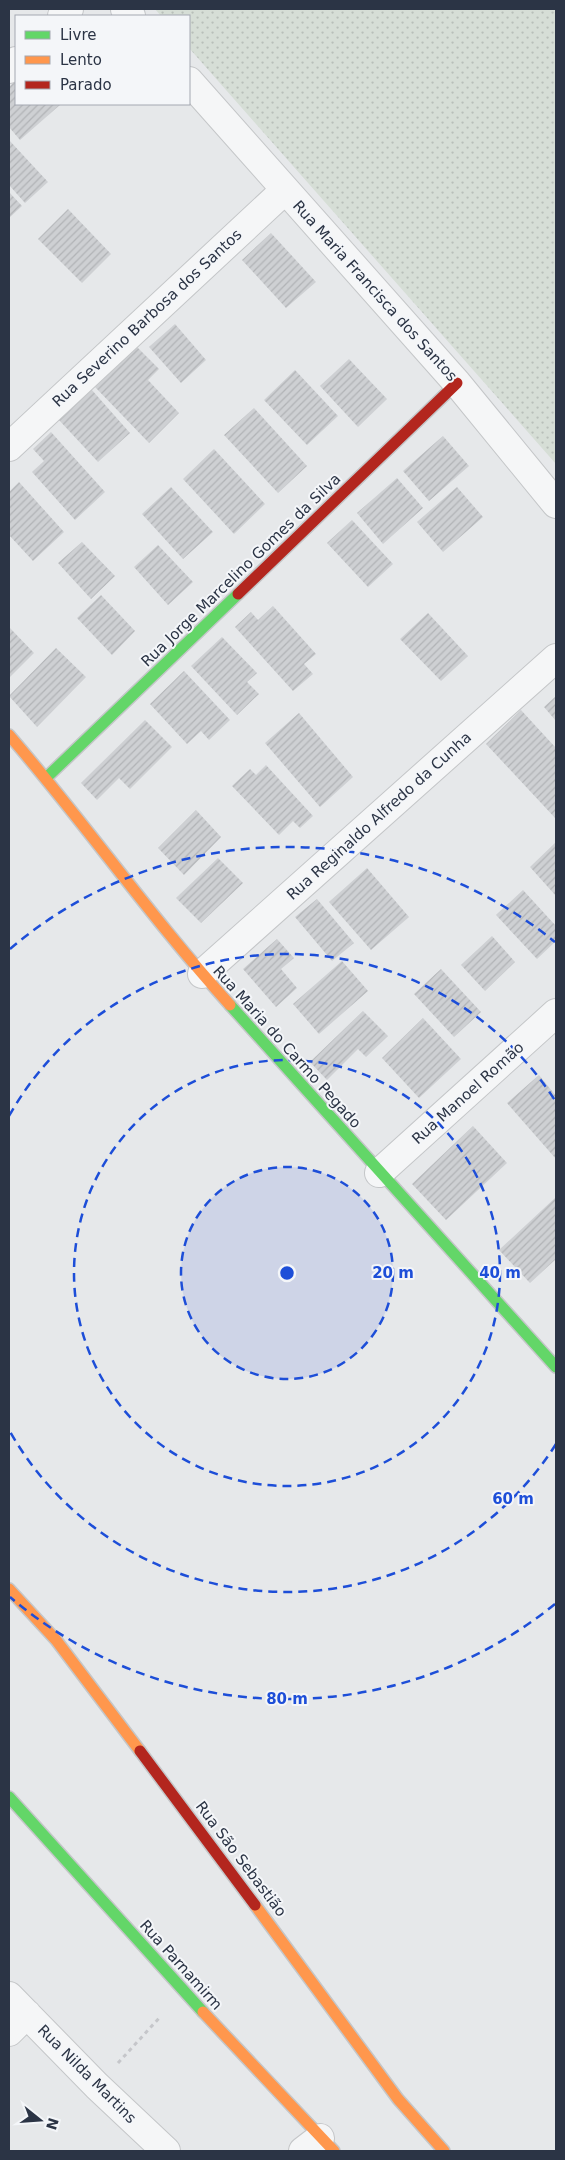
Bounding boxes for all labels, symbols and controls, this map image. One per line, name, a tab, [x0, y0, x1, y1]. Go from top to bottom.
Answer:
legend	[15, 15, 190, 105]
text: Livre	[60, 26, 96, 44]
text: Lento	[60, 51, 102, 69]
text: Parado	[60, 76, 112, 94]
street label: Rua Maria Francisca dos Santos	[289, 197, 461, 385]
street label: Rua Severino Barbosa dos Santos	[49, 225, 246, 411]
street label: Rua Jorge Marcelino Gomes da Silva	[138, 470, 344, 670]
street label: Rua Reginaldo Alfredo da Cunha	[283, 728, 475, 904]
street label: Rua Maria do Carmo Pegado	[209, 962, 365, 1132]
street label: Rua Manoel Romão	[408, 1038, 528, 1148]
centre of rings	[278, 1264, 296, 1282]
text: 20 m	[372, 1264, 414, 1282]
text: 40 m	[479, 1264, 521, 1282]
text: 60 m	[492, 1490, 534, 1508]
text: 80 m	[266, 1690, 308, 1708]
street label: Rua São Sebastião	[192, 1798, 290, 1920]
street label: Rua Parnamirm	[136, 1916, 226, 2014]
street label: Rua Nilda Martins	[34, 2021, 140, 2127]
north arrow	[15, 2095, 65, 2145]

